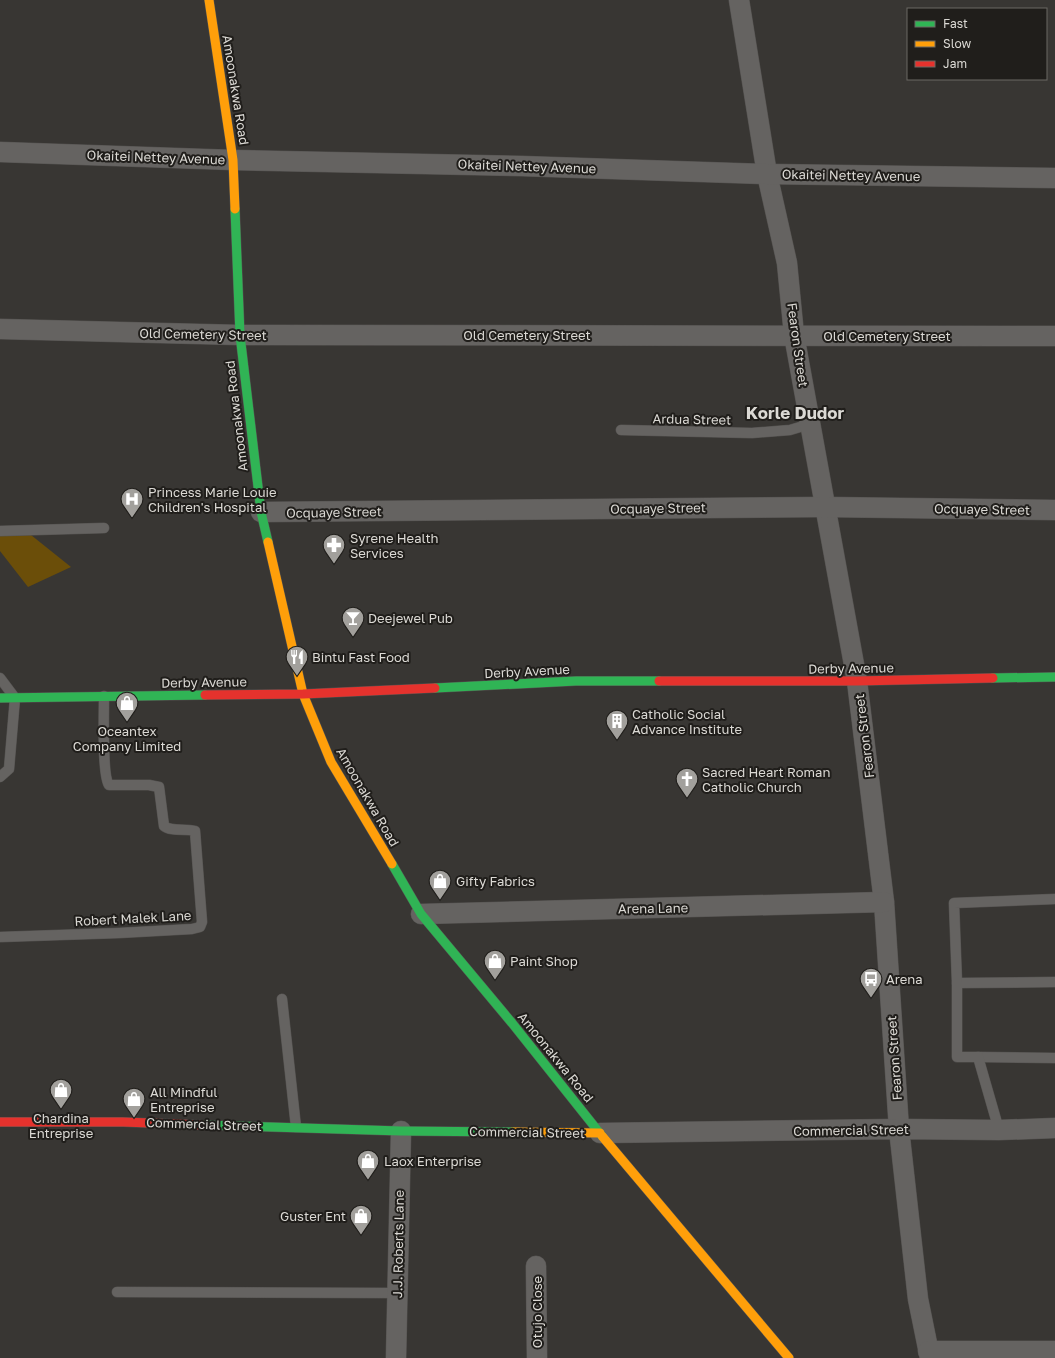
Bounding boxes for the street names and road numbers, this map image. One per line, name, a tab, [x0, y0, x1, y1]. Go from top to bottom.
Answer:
street label: Amoonakwa Road	[219, 34, 253, 146]
street label: Okaitei Nettey Avenue	[86, 147, 226, 167]
street label: Okaitei Nettey Avenue	[457, 156, 597, 176]
street label: Okaitei Nettey Avenue	[782, 166, 920, 184]
street label: Fearon Street	[784, 302, 812, 388]
street label: Old Cemetery Street	[139, 325, 267, 343]
street label: Old Cemetery Street	[463, 327, 591, 343]
street label: Old Cemetery Street	[823, 328, 951, 344]
street label: Amoonakwa Road	[221, 360, 251, 472]
street label: Ardua Street	[653, 410, 731, 428]
street label: Ocquaye Street	[610, 499, 706, 517]
street label: Ocquaye Street	[934, 500, 1030, 518]
street label: Ocquaye Street	[286, 503, 382, 521]
street label: Derby Avenue	[808, 659, 894, 677]
street label: Derby Avenue	[484, 661, 570, 681]
street label: Derby Avenue	[161, 673, 247, 691]
street label: Fearon Street	[851, 693, 877, 779]
street label: Amoonakwa Road	[333, 745, 403, 849]
street label: Arena Lane	[618, 899, 688, 917]
street label: Robert Malek Lane	[74, 907, 192, 929]
street label: Amoonakwa Road	[515, 1009, 597, 1105]
street label: Fearon Street	[883, 1015, 905, 1101]
street label: Commercial Street	[146, 1114, 262, 1134]
street label: Commercial Street	[793, 1121, 909, 1139]
street label: Commercial Street	[469, 1123, 585, 1141]
street label: J.J. Roberts Lane	[389, 1190, 407, 1298]
street label: Otujo Close	[529, 1276, 545, 1348]

